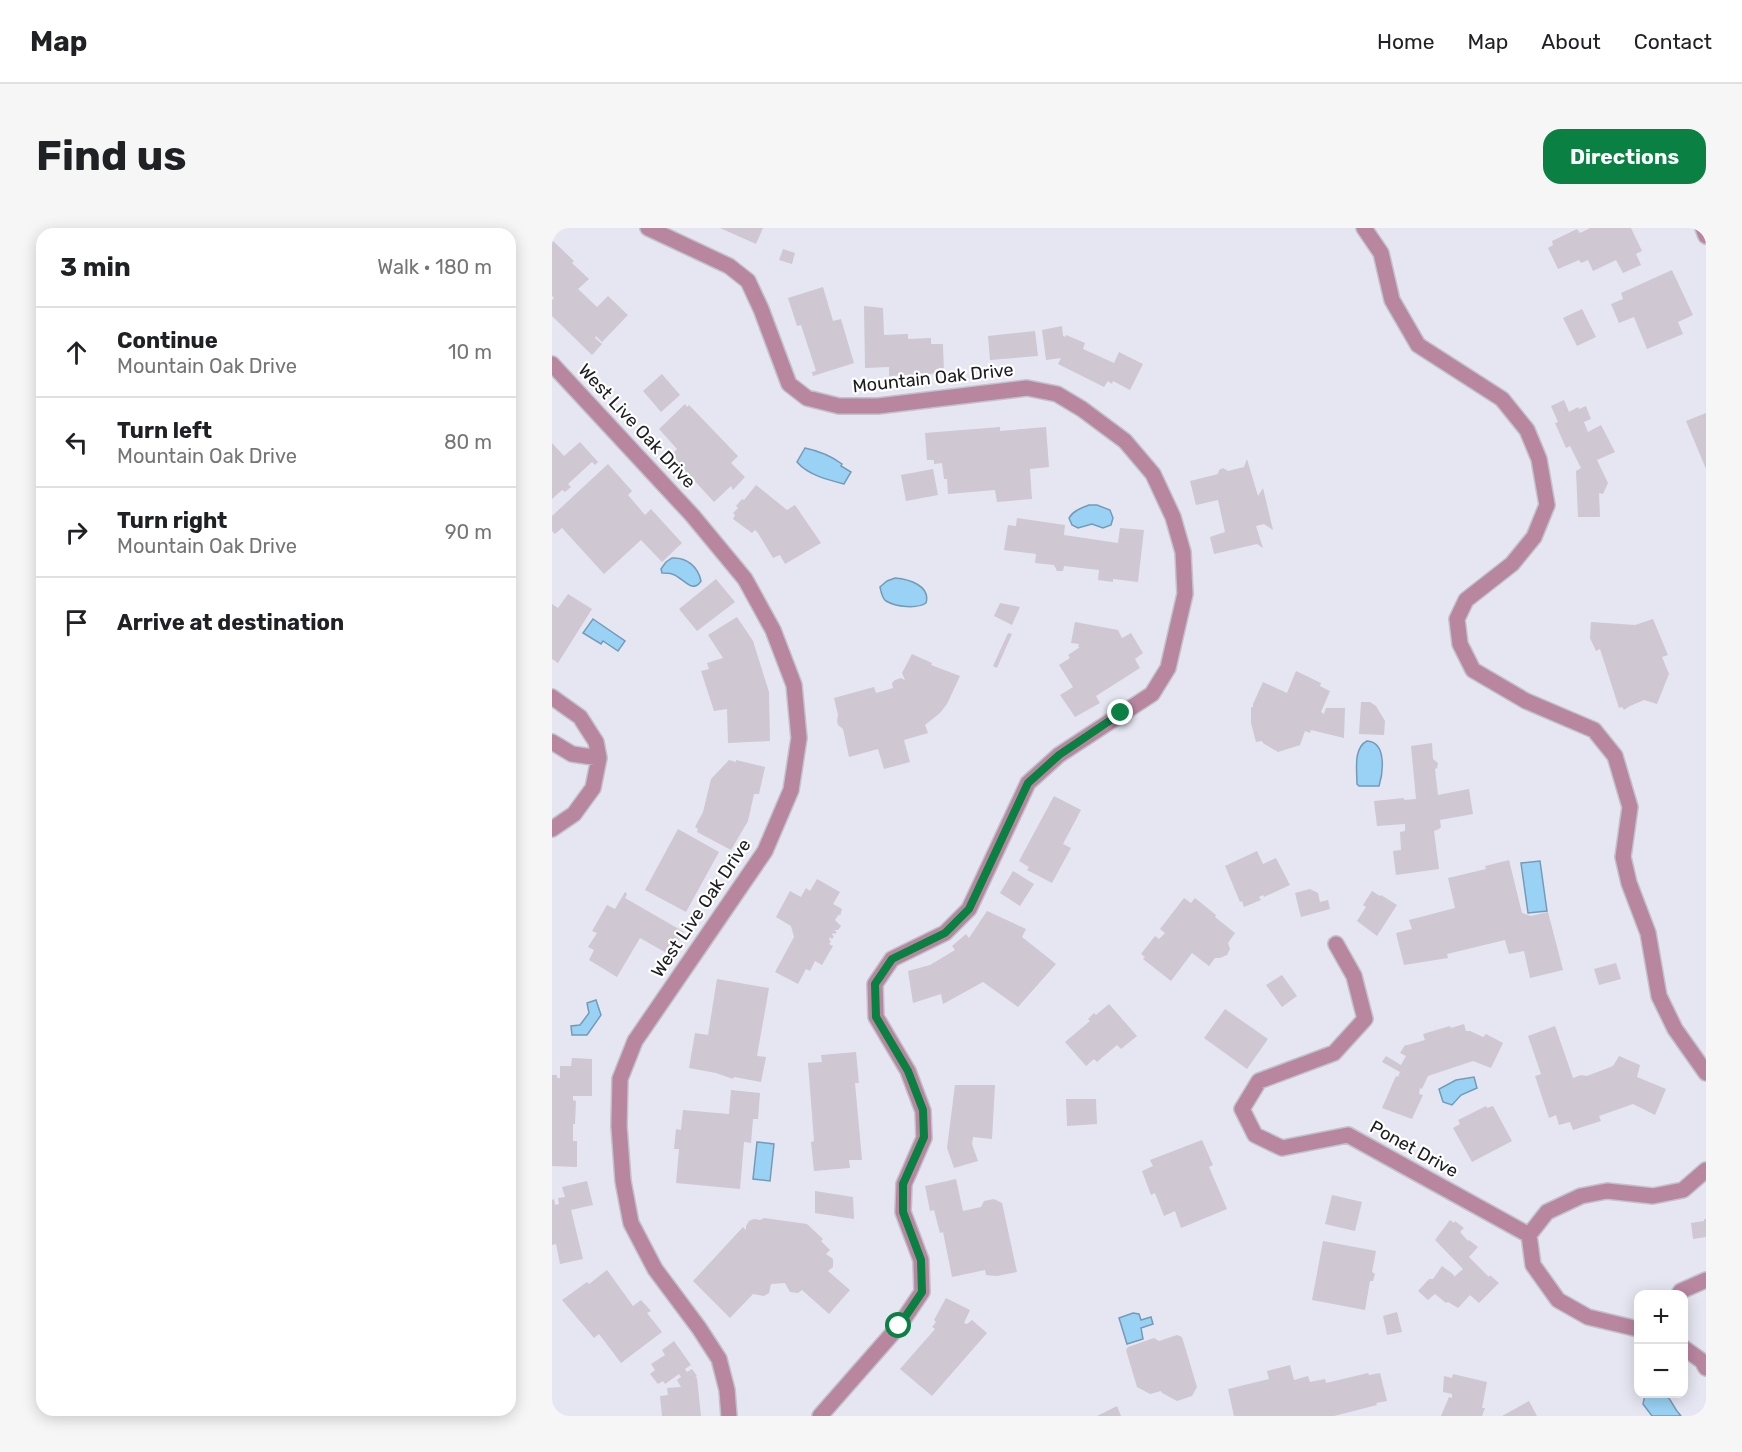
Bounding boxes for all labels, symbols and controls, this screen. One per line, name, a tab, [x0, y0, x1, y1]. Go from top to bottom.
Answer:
text: Map	[30, 25, 87, 58]
text: Home	[1377, 29, 1434, 54]
text: Map	[1467, 29, 1508, 54]
text: About	[1541, 29, 1601, 54]
text: Contact	[1634, 29, 1712, 54]
button: Directions	[1543, 129, 1706, 184]
text: Find us	[36, 131, 187, 181]
text: 3 min	[60, 252, 131, 283]
text: Walk · 180 m	[377, 255, 492, 279]
text: Continue	[117, 327, 218, 354]
icon: ahead	[60, 336, 93, 369]
text: 10 m	[448, 340, 492, 364]
text: Mountain Oak Drive	[117, 354, 297, 378]
street label: West Live Oak Drive	[574, 359, 700, 493]
street label: Mountain Oak Drive	[851, 359, 1015, 397]
text: Turn left	[117, 417, 212, 444]
icon: left	[60, 426, 93, 459]
text: 80 m	[444, 430, 492, 454]
text: Mountain Oak Drive	[117, 444, 297, 468]
text: Turn right	[117, 507, 227, 534]
icon: right	[60, 516, 93, 549]
text: 90 m	[445, 520, 492, 544]
text: Mountain Oak Drive	[117, 534, 297, 558]
icon: arrive	[60, 606, 93, 639]
text: Arrive at destination	[117, 609, 344, 636]
route end	[1107, 699, 1133, 725]
street label: West Live Oak Drive	[646, 835, 756, 981]
street label: Ponet Drive	[1366, 1116, 1462, 1182]
map controls	[1634, 1290, 1688, 1398]
button: +	[1634, 1290, 1688, 1344]
route start	[885, 1312, 911, 1338]
button: −	[1634, 1344, 1688, 1398]

